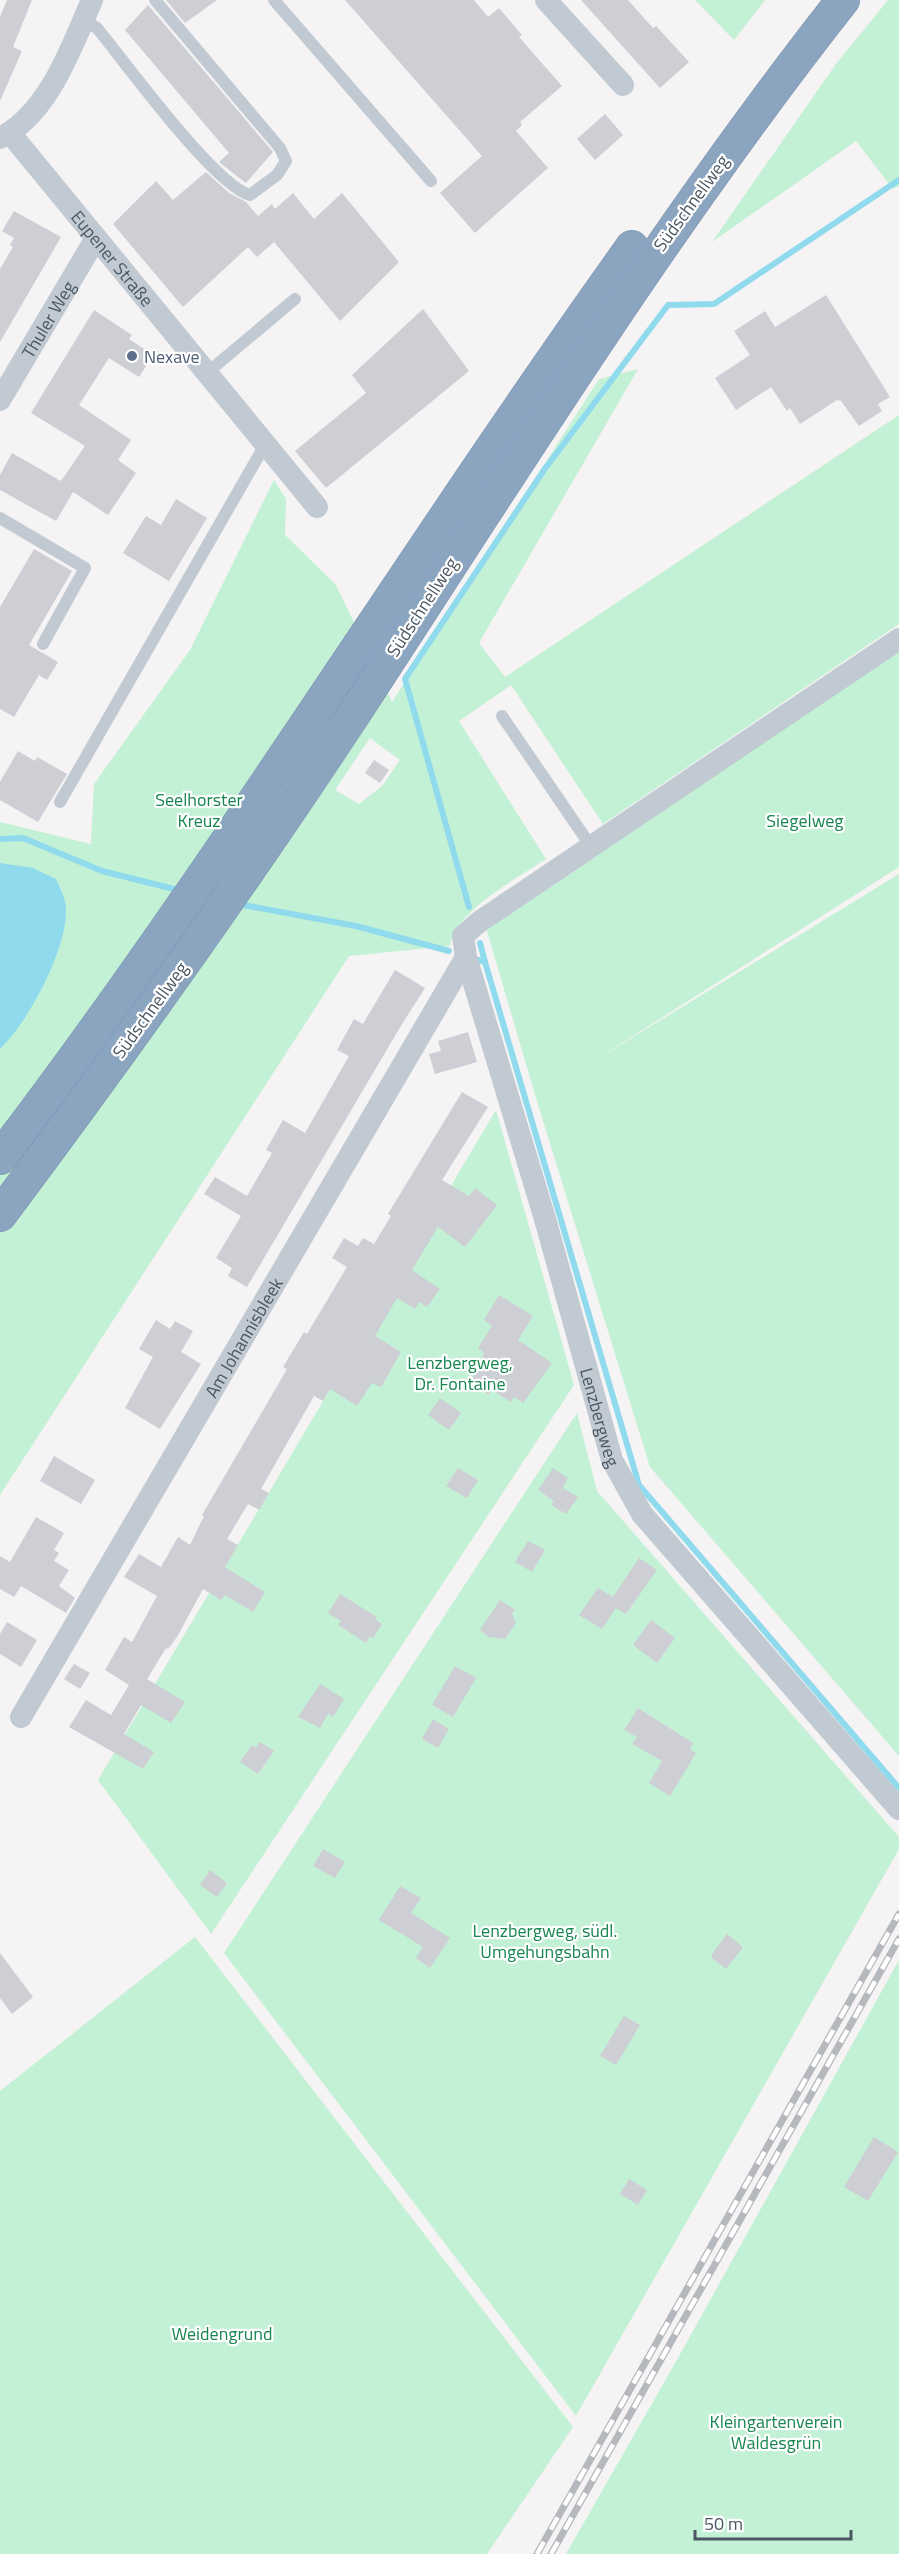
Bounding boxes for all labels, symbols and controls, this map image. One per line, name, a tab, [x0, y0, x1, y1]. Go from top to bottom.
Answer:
street label: Südschnellweg	[647, 149, 735, 257]
street label: Eupener Straße	[65, 204, 161, 312]
street label: Thuler Weg	[14, 275, 81, 363]
place label: Nexave	[144, 343, 200, 370]
marker: Nexave	[125, 349, 139, 363]
street label: Südschnellweg	[380, 552, 464, 662]
park label: Seelhorster Kreuz	[155, 786, 243, 834]
park label: Siegelweg	[766, 807, 844, 834]
street label: Südschnellweg	[106, 956, 194, 1064]
street label: Am Johannisbleek	[198, 1272, 289, 1402]
park label: Lenzbergweg, Dr. Fontaine	[407, 1349, 513, 1397]
street label: Lenzbergweg	[573, 1364, 627, 1472]
park label: Lenzbergweg, südl. Umgehungsbahn	[473, 1917, 617, 1965]
park label: Weidengrund	[171, 2320, 273, 2347]
park label: Kleingartenverein Waldesgrün	[710, 2408, 842, 2456]
scale bar	[695, 2503, 851, 2541]
text: 50 m	[704, 2510, 743, 2537]

